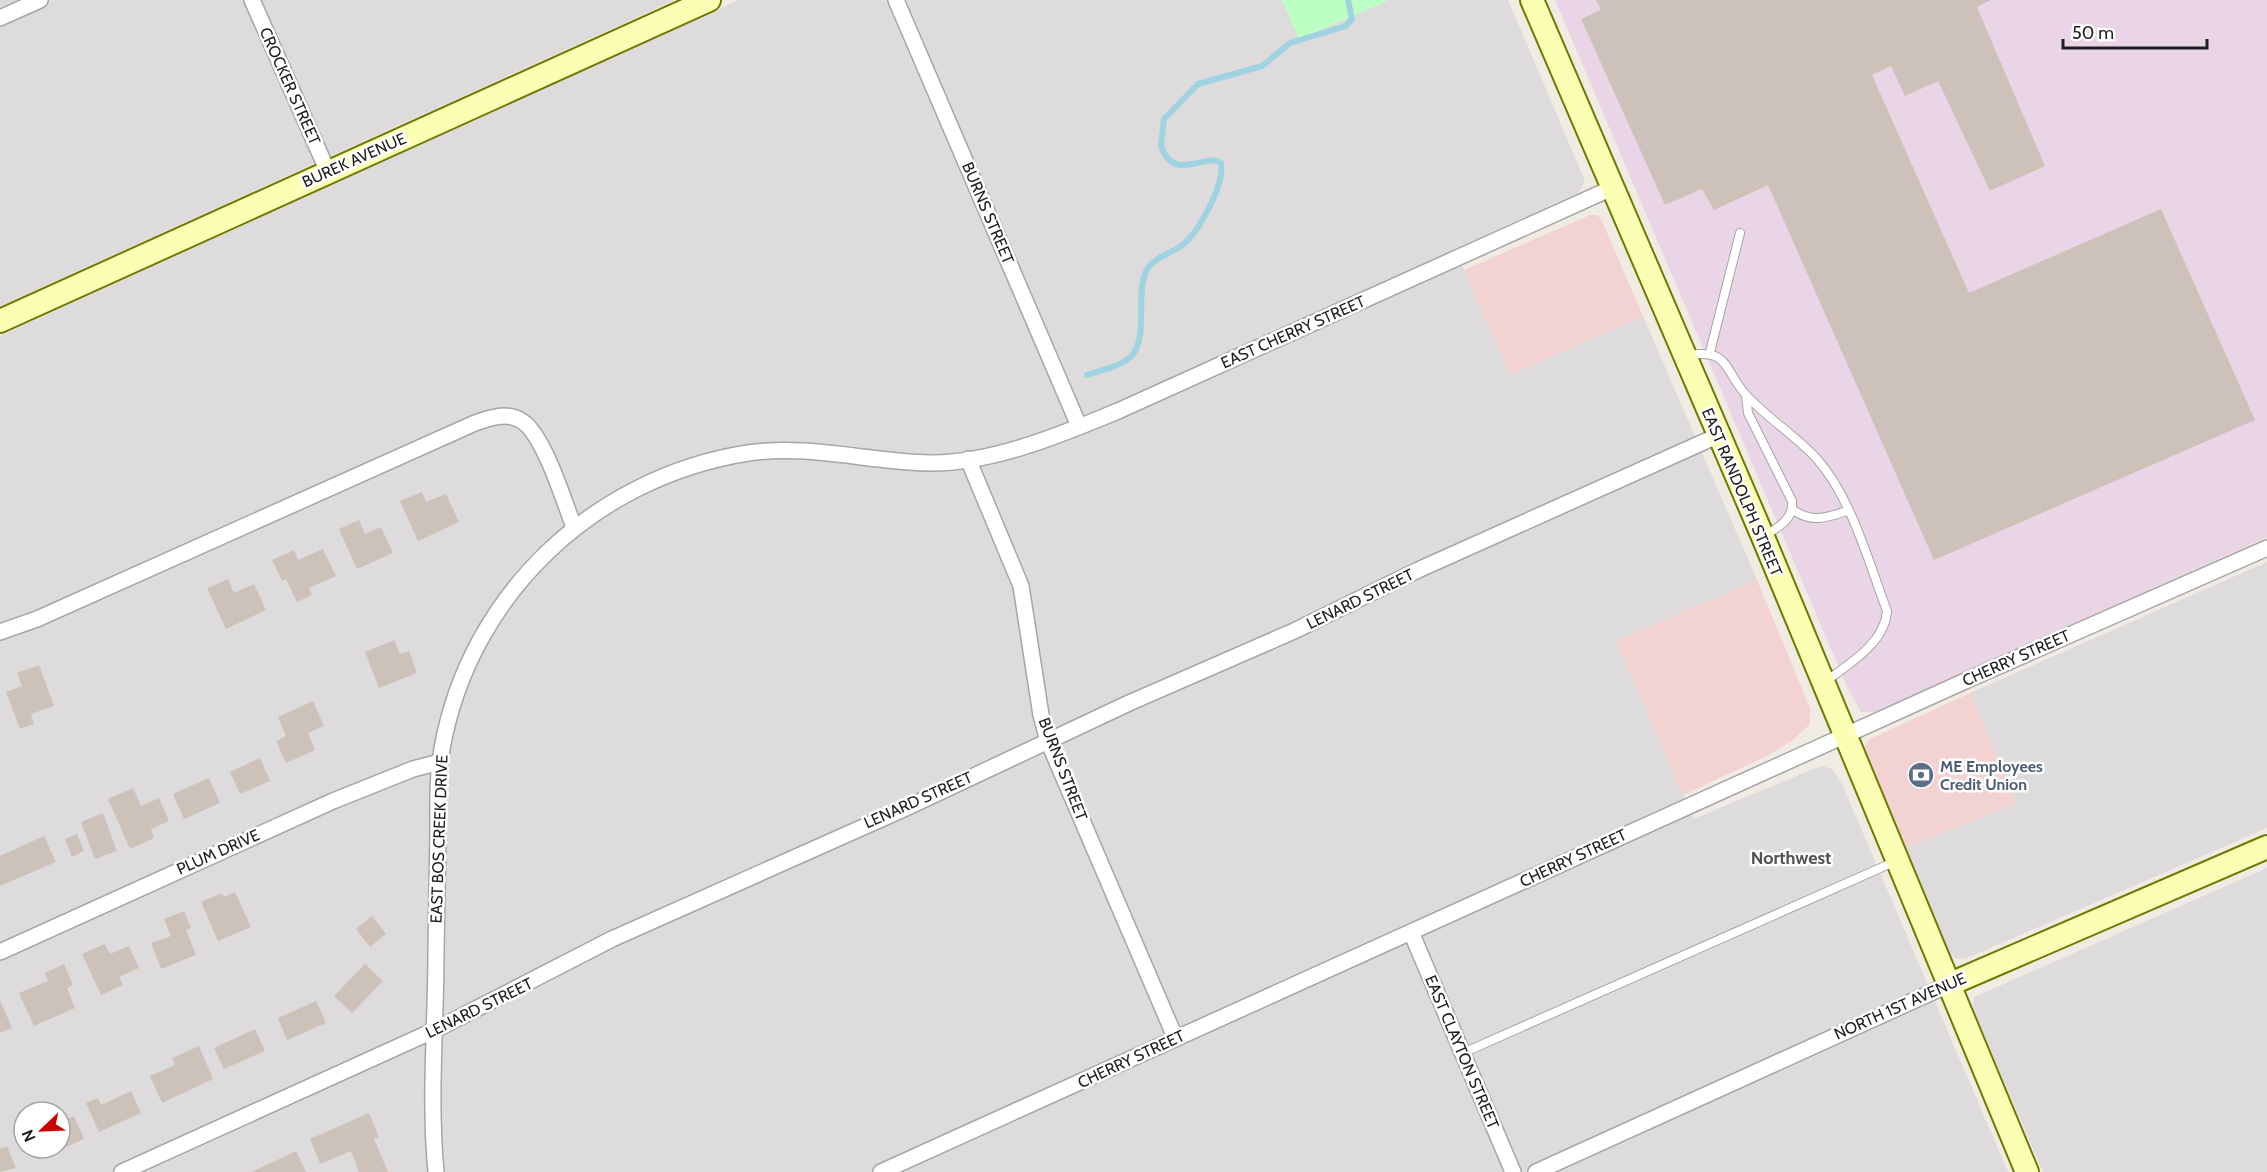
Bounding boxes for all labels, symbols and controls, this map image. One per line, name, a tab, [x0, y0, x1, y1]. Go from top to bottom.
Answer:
scale bar	[2063, 12, 2207, 50]
text: 50 m	[2072, 22, 2114, 44]
street label: CROCKER STREET	[256, 24, 325, 148]
street label: BUREK AVENUE	[299, 129, 409, 191]
street label: BURNS STREET	[958, 159, 1018, 267]
street label: EAST CHERRY STREET	[1218, 291, 1368, 372]
street label: EAST RANDOLPH STREET	[1698, 405, 1786, 579]
street label: LENARD STREET	[1303, 565, 1417, 633]
street label: CHERRY STREET	[1959, 626, 2073, 690]
street label: BURNS STREET	[1035, 715, 1092, 824]
street label: EAST BOS CREEK DRIVE	[427, 754, 451, 924]
place label: ME Employees Credit Union	[1940, 757, 2043, 794]
bank icon: ME Employees Credit Union	[1906, 760, 1936, 790]
street label: LENARD STREET	[861, 767, 976, 832]
street label: PLUM DRIVE	[174, 825, 263, 879]
street label: CHERRY STREET	[1517, 825, 1630, 891]
district label: Northwest	[1751, 847, 1831, 869]
street label: NORTH 1ST AVENUE	[1831, 968, 1969, 1044]
street label: EAST CLAYTON STREET	[1421, 972, 1503, 1132]
street label: LENARD STREET	[422, 974, 536, 1042]
street label: CHERRY STREET	[1075, 1026, 1188, 1092]
north arrow	[12, 1100, 72, 1160]
text: N	[18, 1127, 40, 1145]

